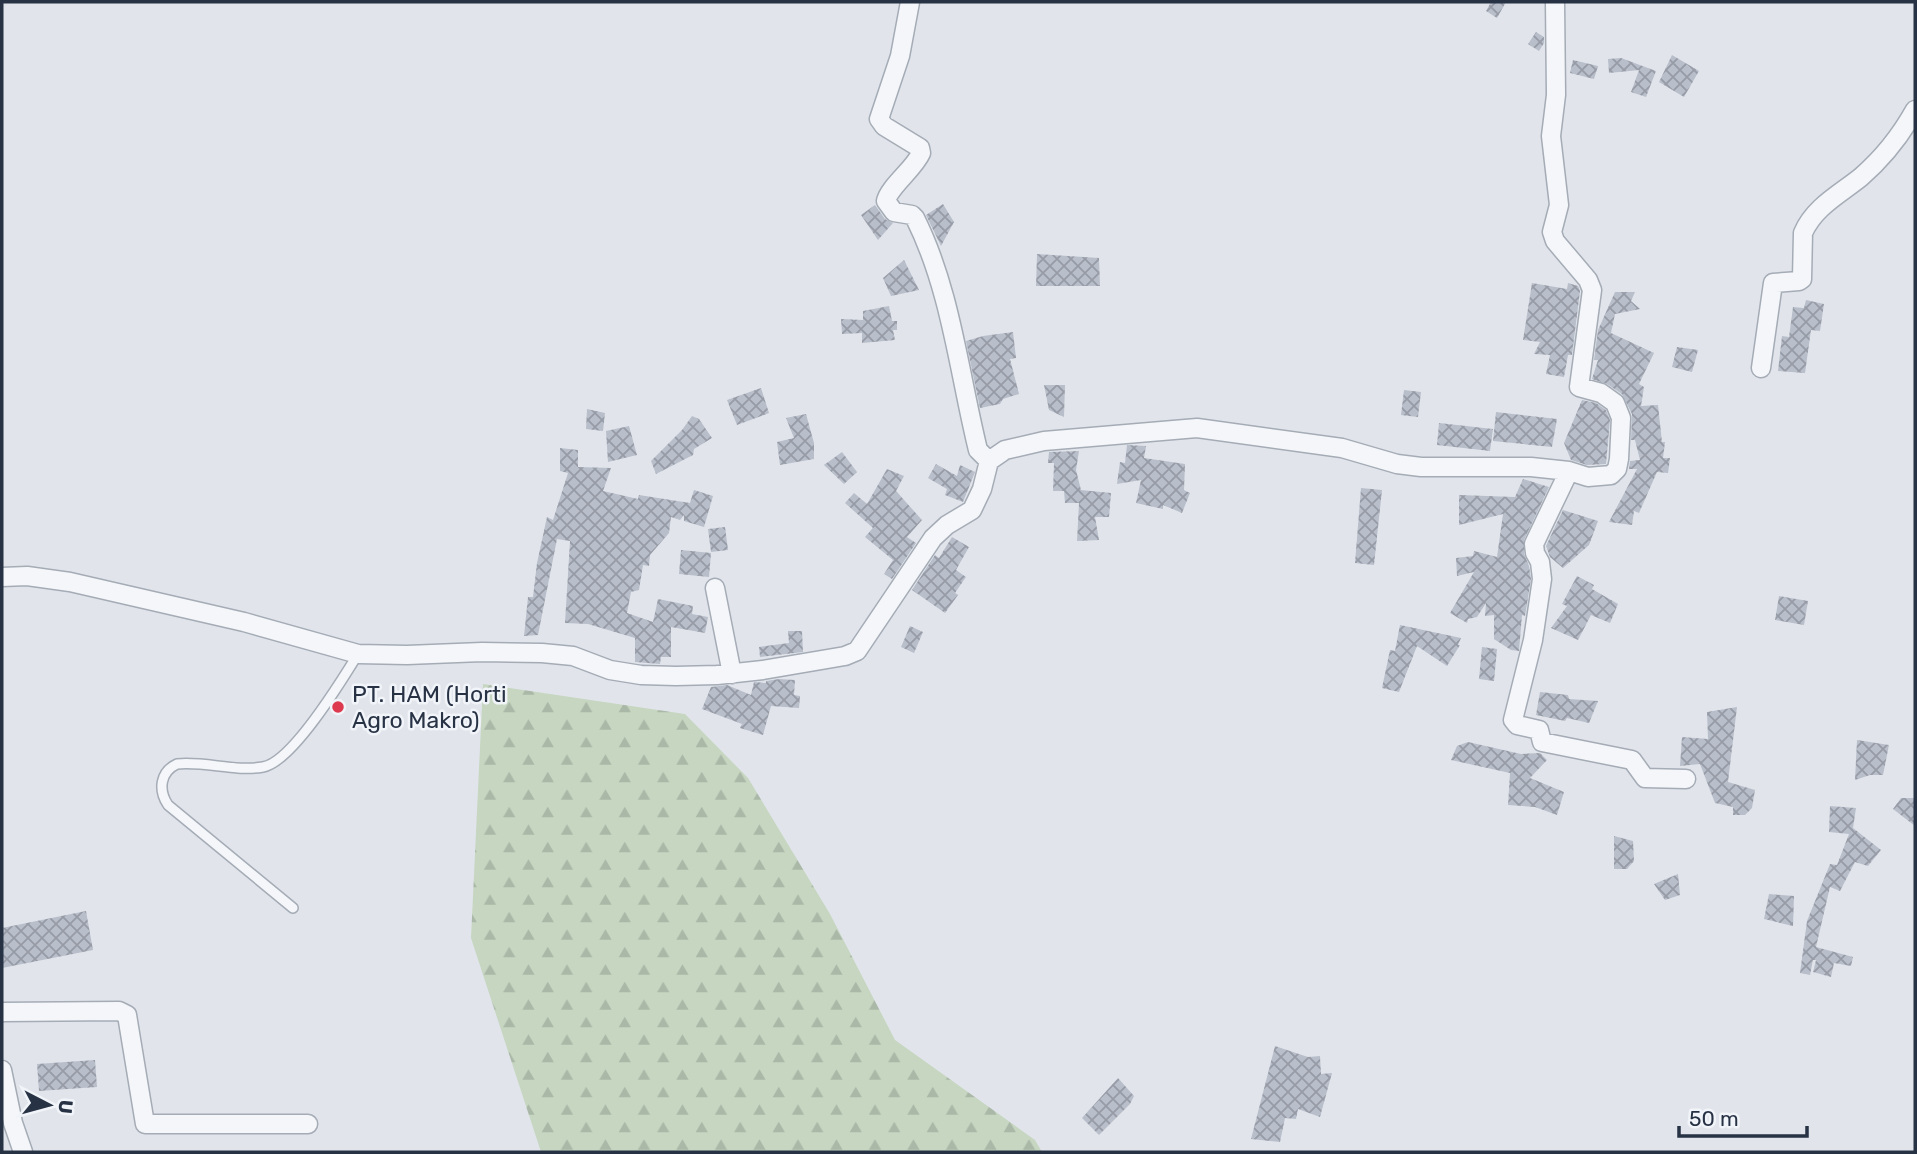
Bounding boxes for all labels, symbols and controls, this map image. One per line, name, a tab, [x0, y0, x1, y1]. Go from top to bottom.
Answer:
place label: PT. HAM (Horti Agro Makro)	[352, 680, 507, 734]
marker: PT. HAM (Horti Agro Makro)	[330, 699, 346, 715]
north arrow	[14, 1070, 84, 1140]
scale bar	[1679, 1094, 1807, 1138]
text: U	[53, 1099, 78, 1115]
text: 50 m	[1689, 1106, 1739, 1131]

